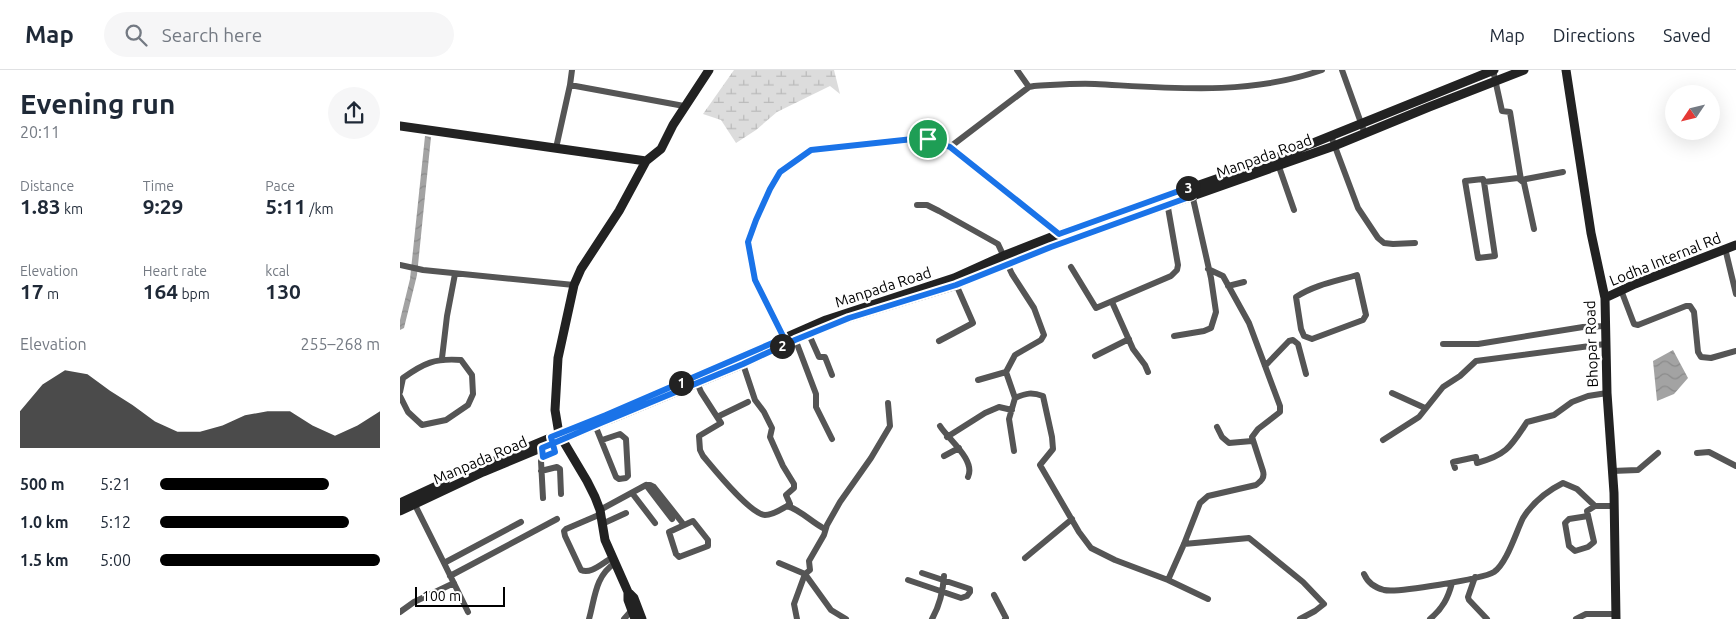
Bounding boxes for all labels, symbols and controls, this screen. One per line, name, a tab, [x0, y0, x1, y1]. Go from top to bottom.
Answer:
search box	[104, 12, 454, 57]
text: Map	[25, 21, 74, 48]
icon: search	[122, 21, 150, 49]
text: Search here	[162, 24, 262, 46]
text: Map	[1489, 25, 1525, 45]
text: Directions	[1553, 25, 1635, 45]
text: Saved	[1663, 25, 1711, 45]
north arrow	[1665, 85, 1720, 140]
map controls	[1665, 85, 1720, 140]
button: share	[328, 87, 380, 139]
text: Evening run	[20, 88, 175, 119]
pin	[907, 118, 949, 160]
text: 20:11	[20, 123, 60, 141]
icon: arrive	[914, 125, 942, 153]
street label: Manpada Road	[1214, 131, 1314, 181]
pin: 3	[1176, 176, 1200, 200]
text: Distance	[20, 178, 74, 194]
text: Time	[143, 178, 174, 194]
text: Pace	[265, 178, 295, 194]
text: 3	[1185, 180, 1192, 196]
text: 1.83	[20, 194, 61, 218]
text: 9:29	[143, 194, 183, 218]
text: 5:11	[265, 194, 306, 218]
text: km	[61, 201, 83, 217]
text: /km	[306, 201, 334, 217]
street label: Lodha Internal Rd	[1607, 229, 1723, 289]
text: Elevation	[20, 263, 78, 279]
text: Heart rate	[143, 263, 207, 279]
text: kcal	[265, 263, 290, 279]
street label: Manpada Road	[833, 263, 933, 311]
text: 17	[20, 279, 44, 303]
text: 164	[143, 279, 178, 303]
text: 130	[265, 279, 301, 303]
text: m	[44, 286, 59, 302]
text: bpm	[178, 286, 210, 302]
street label: Bhopar Road	[1581, 300, 1601, 388]
pin: 2	[770, 334, 794, 358]
text: Elevation	[20, 335, 87, 353]
text: 255–268 m	[300, 335, 380, 353]
text: 2	[779, 338, 786, 354]
pin: 1	[668, 370, 694, 396]
text: 1	[678, 375, 685, 391]
street label: Manpada Road	[431, 433, 529, 487]
text: 500 m	[20, 475, 65, 493]
text: 5:21	[100, 475, 131, 493]
text: 1.0 km	[20, 513, 69, 531]
text: 5:12	[100, 513, 131, 531]
text: 1.5 km	[20, 551, 69, 569]
text: 5:00	[100, 551, 131, 569]
scale bar	[415, 584, 505, 607]
text: 100 m	[422, 588, 461, 604]

